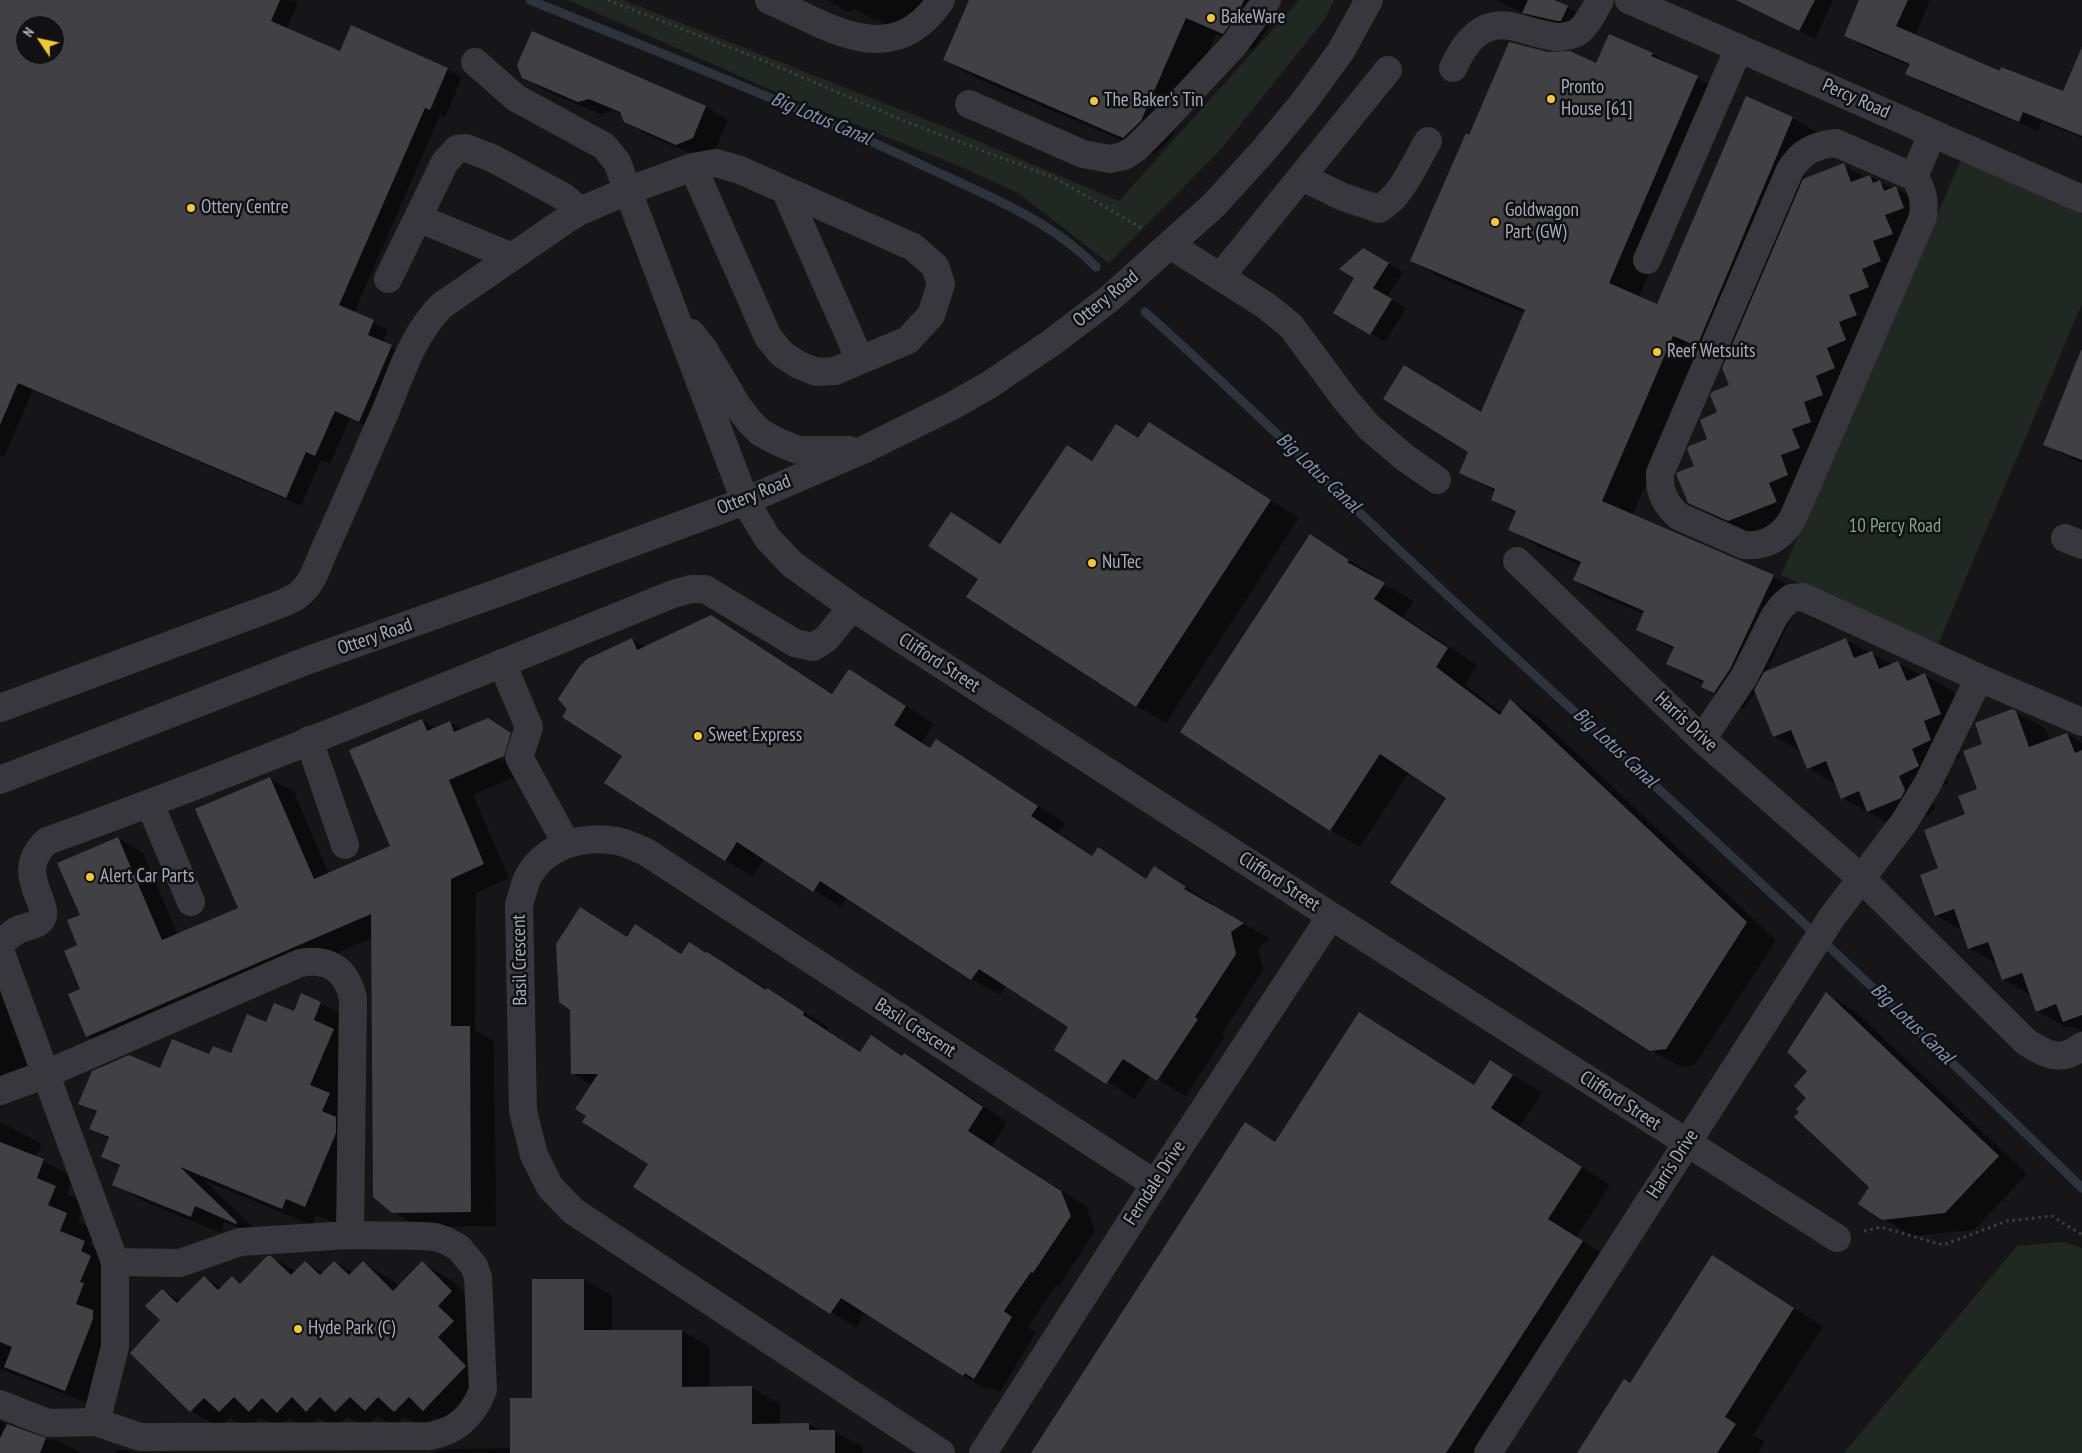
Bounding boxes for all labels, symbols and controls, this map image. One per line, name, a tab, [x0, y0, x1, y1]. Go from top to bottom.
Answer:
place label: BakeWare	[1221, 7, 1285, 29]
marker: BakeWare	[1205, 12, 1217, 24]
north arrow	[15, 15, 65, 65]
text: N	[19, 24, 38, 40]
street label: Percy Road	[1819, 74, 1893, 124]
place label: Pronto House [61]	[1561, 77, 1632, 121]
water label: Big Lotus Canal	[767, 87, 875, 151]
place label: The Baker's Tin	[1104, 90, 1203, 112]
marker: Pronto House [61]	[1545, 93, 1557, 105]
marker: The Baker's Tin	[1088, 95, 1100, 107]
place label: Ottery Centre	[201, 197, 289, 219]
place label: Goldwagon Part (GW)	[1505, 200, 1579, 244]
marker: Ottery Centre	[185, 202, 197, 214]
marker: Goldwagon Part (GW)	[1489, 216, 1501, 228]
street label: Ottery Road	[1069, 266, 1143, 332]
place label: Reef Wetsuits	[1667, 341, 1755, 363]
marker: Reef Wetsuits	[1651, 346, 1663, 358]
water label: Big Lotus Canal	[1271, 428, 1365, 518]
street label: Ottery Road	[714, 470, 794, 520]
park label: 10 Percy Road	[1849, 516, 1941, 538]
place label: NuTec	[1102, 552, 1141, 574]
marker: NuTec	[1086, 557, 1098, 569]
street label: Ottery Road	[335, 614, 415, 660]
street label: Clifford Street	[894, 628, 984, 698]
street label: Harris Drive	[1650, 687, 1722, 757]
water label: Big Lotus Canal	[1568, 703, 1662, 793]
place label: Sweet Express	[708, 725, 802, 747]
marker: Sweet Express	[692, 730, 704, 742]
street label: Clifford Street	[1234, 847, 1324, 917]
place label: Alert Car Parts	[100, 866, 194, 888]
marker: Alert Car Parts	[84, 871, 96, 883]
street label: Basil Crescent	[508, 914, 532, 1006]
water label: Big Lotus Canal	[1865, 978, 1959, 1070]
street label: Basil Crescent	[870, 994, 960, 1062]
street label: Clifford Street	[1575, 1066, 1665, 1136]
street label: Harris Drive	[1642, 1125, 1704, 1203]
street label: Ferndale Drive	[1119, 1137, 1191, 1229]
place label: Hyde Park (C)	[308, 1318, 395, 1340]
marker: Hyde Park (C)	[292, 1323, 304, 1335]

